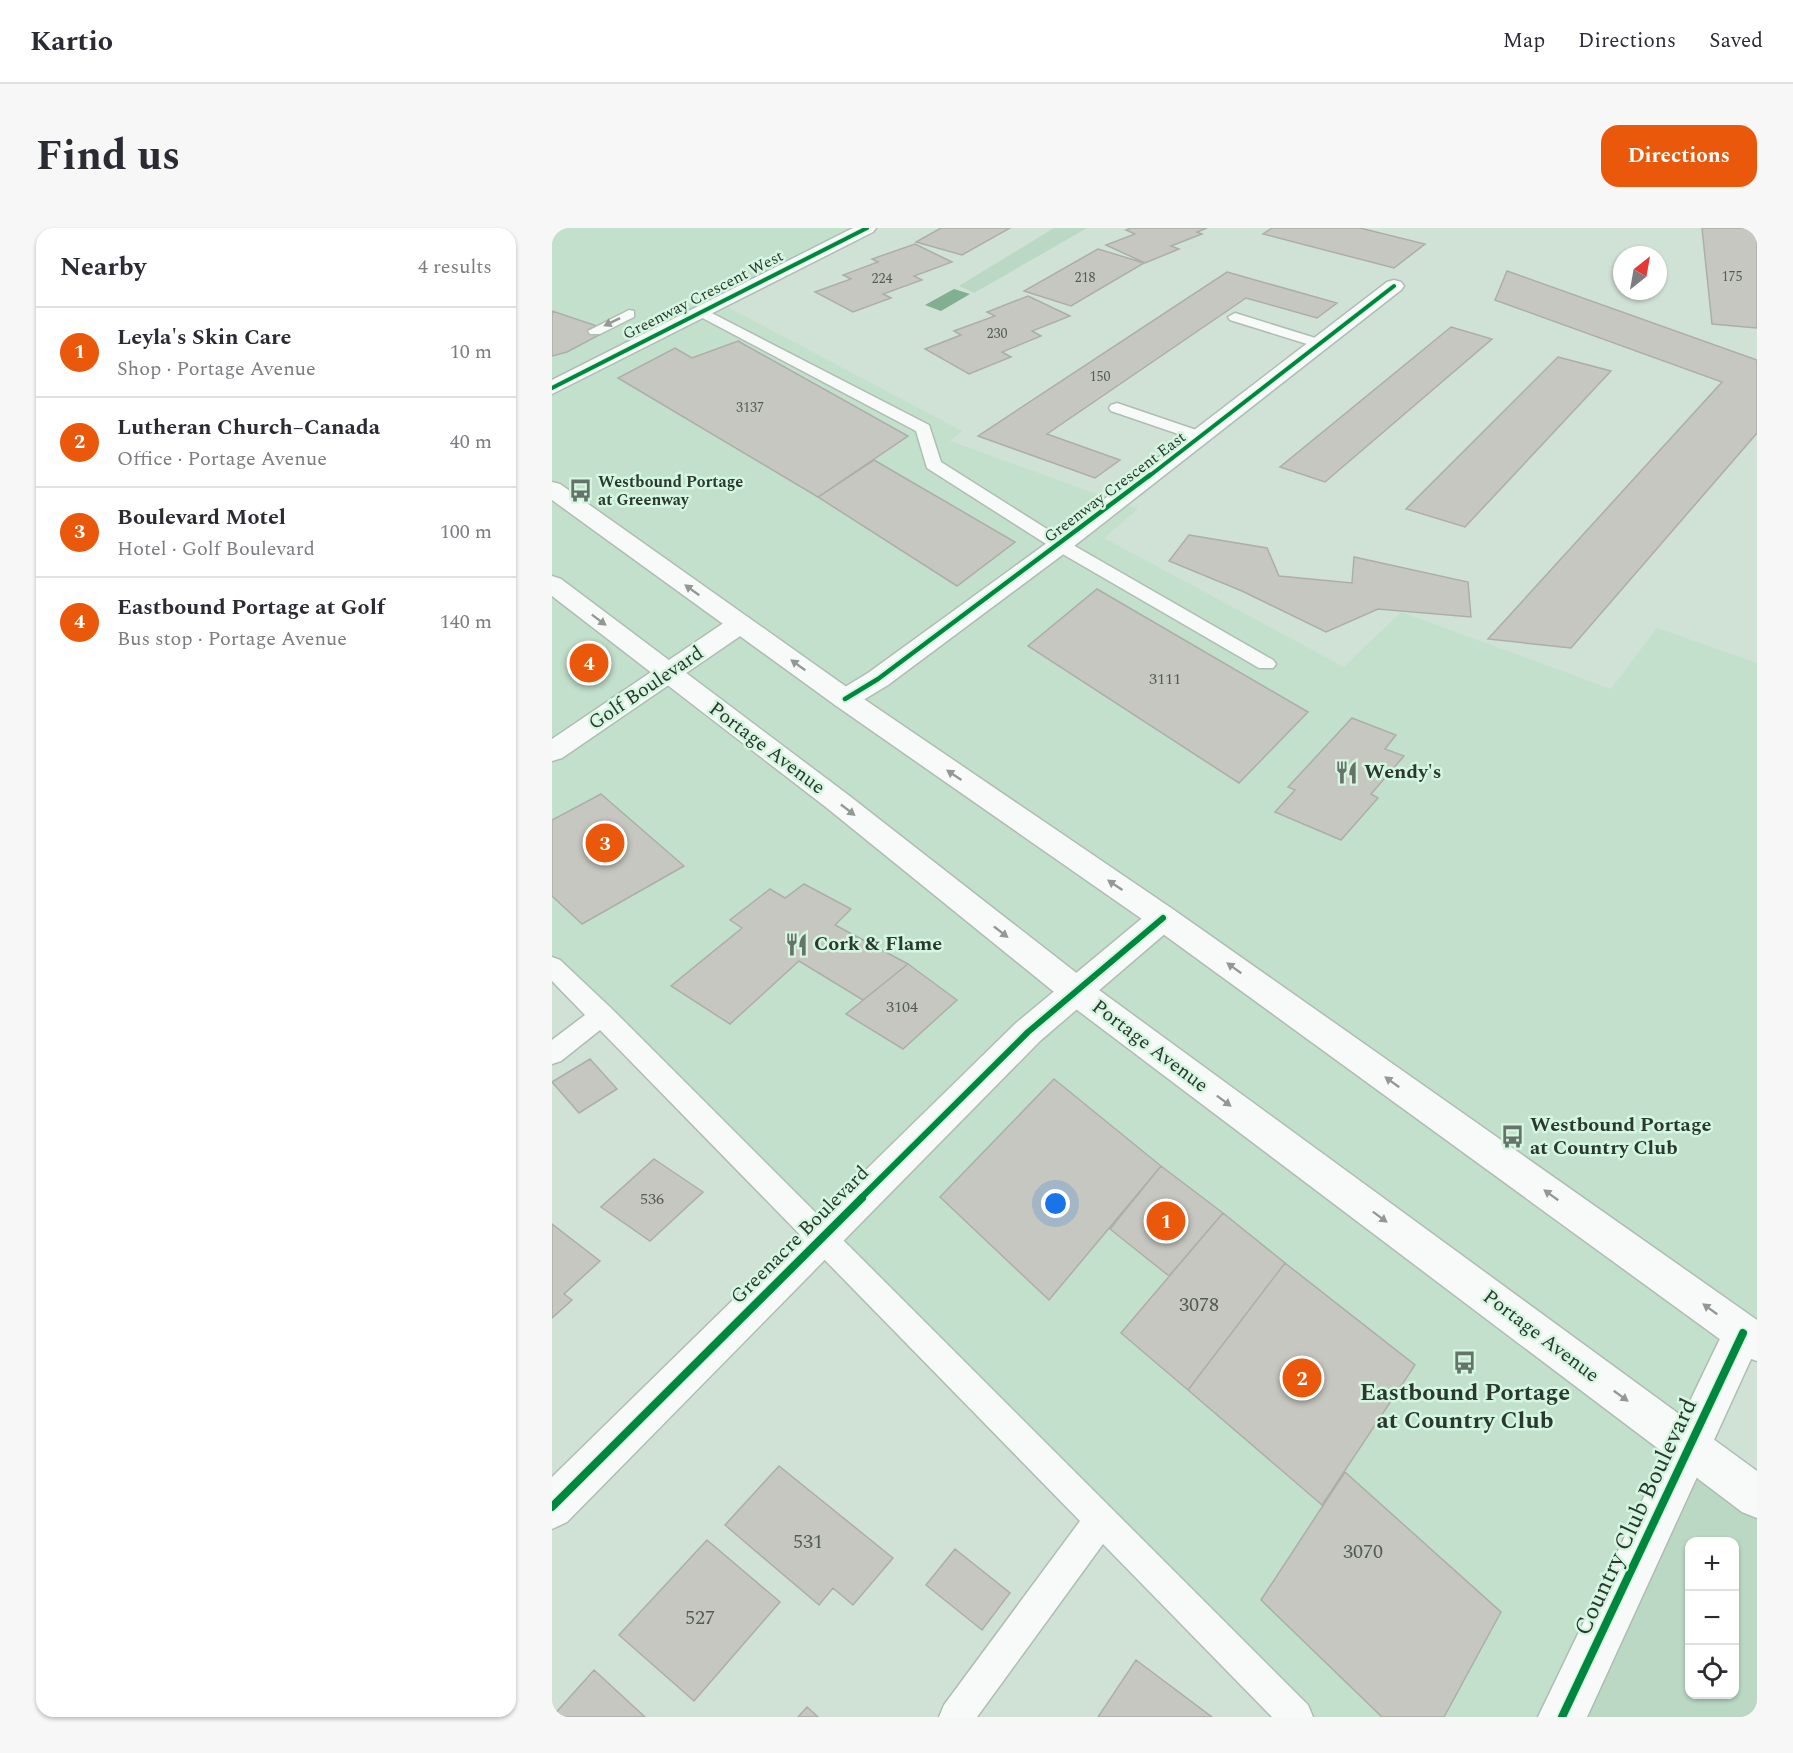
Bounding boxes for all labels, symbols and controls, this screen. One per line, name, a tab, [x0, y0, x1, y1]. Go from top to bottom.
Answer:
text: Kartio	[30, 20, 113, 63]
text: Map	[1503, 25, 1545, 57]
text: Directions	[1578, 25, 1676, 57]
text: Saved	[1709, 25, 1763, 57]
text: Find us	[36, 125, 180, 188]
button: Directions	[1601, 125, 1757, 187]
street label: Greenway Crescent West	[619, 244, 788, 346]
north arrow	[1613, 246, 1667, 300]
text: Nearby	[60, 247, 146, 287]
text: 4 results	[418, 252, 492, 282]
house number: 175	[1722, 266, 1743, 287]
house number: 218	[1075, 267, 1096, 288]
house number: 224	[872, 268, 893, 289]
one-way arrow	[604, 318, 621, 327]
text: Leyla's Skin Care	[117, 321, 291, 354]
house number: 230	[987, 323, 1008, 344]
text: 1	[74, 337, 85, 367]
text: 10 m	[450, 337, 492, 367]
text: Shop · Portage Avenue	[117, 354, 316, 384]
house number: 150	[1090, 366, 1111, 387]
house number: 3137	[736, 397, 764, 418]
text: Lutheran Church–Canada	[117, 411, 380, 444]
street label: Greenway Crescent East	[1039, 425, 1191, 548]
text: 2	[74, 427, 85, 457]
text: 40 m	[450, 427, 492, 457]
text: Office · Portage Avenue	[117, 444, 327, 474]
place label: Westbound Portage at Greenway	[598, 470, 743, 512]
bus stop icon: Westbound Portage at Greenway	[567, 478, 593, 504]
text: Boulevard Motel	[117, 501, 286, 534]
text: 3	[74, 517, 85, 547]
text: 100 m	[440, 517, 492, 547]
text: Hotel · Golf Boulevard	[117, 534, 315, 564]
one-way arrow	[685, 584, 700, 596]
text: Eastbound Portage at Golf	[117, 591, 385, 624]
text: 4	[74, 607, 85, 637]
text: 140 m	[440, 607, 492, 637]
one-way arrow	[590, 614, 606, 626]
text: Bus stop · Portage Avenue	[117, 624, 347, 654]
street label: Golf Boulevard	[582, 638, 710, 738]
pin: 4	[570, 640, 609, 686]
one-way arrow	[790, 659, 806, 671]
house number: 3111	[1149, 667, 1181, 691]
street label: Portage Avenue	[702, 694, 832, 802]
place label: Wendy's	[1364, 757, 1441, 787]
restaurant icon: Wendy's	[1333, 759, 1359, 785]
one-way arrow	[946, 769, 963, 780]
one-way arrow	[841, 804, 856, 816]
pin: 3	[586, 820, 624, 866]
one-way arrow	[1108, 879, 1124, 891]
one-way arrow	[993, 925, 1009, 938]
place label: Cork & Flame	[814, 929, 942, 959]
restaurant icon: Cork & Flame	[783, 931, 809, 957]
one-way arrow	[1226, 963, 1241, 975]
street label: Portage Avenue	[1085, 992, 1215, 1100]
house number: 3104	[886, 995, 918, 1019]
one-way arrow	[1385, 1076, 1401, 1088]
one-way arrow	[1215, 1095, 1231, 1107]
place label: Westbound Portage at Country Club	[1530, 1110, 1712, 1163]
bus stop icon: Westbound Portage at Country Club	[1499, 1123, 1525, 1149]
street label: Greenacre Boulevard	[724, 1159, 876, 1311]
house number: 536	[640, 1187, 664, 1211]
your location	[1041, 1189, 1070, 1218]
one-way arrow	[1543, 1189, 1559, 1201]
pin: 1	[1146, 1198, 1186, 1244]
one-way arrow	[1372, 1211, 1388, 1223]
street label: Portage Avenue	[1476, 1282, 1606, 1390]
house number: 3078	[1179, 1290, 1219, 1320]
one-way arrow	[1702, 1303, 1717, 1315]
bus stop icon: Eastbound Portage at Country Club	[1452, 1350, 1478, 1376]
pin: 2	[1282, 1356, 1322, 1400]
place label: Eastbound Portage at Country Club	[1360, 1375, 1570, 1439]
one-way arrow	[1613, 1390, 1629, 1402]
street label: Country Club Boulevard	[1565, 1392, 1707, 1642]
house number: 531	[793, 1527, 823, 1557]
house number: 3070	[1343, 1537, 1383, 1567]
map controls	[1685, 1537, 1739, 1699]
button: +	[1685, 1537, 1739, 1591]
button: −	[1685, 1591, 1739, 1645]
house number: 527	[685, 1603, 715, 1633]
button: locate	[1685, 1645, 1739, 1699]

